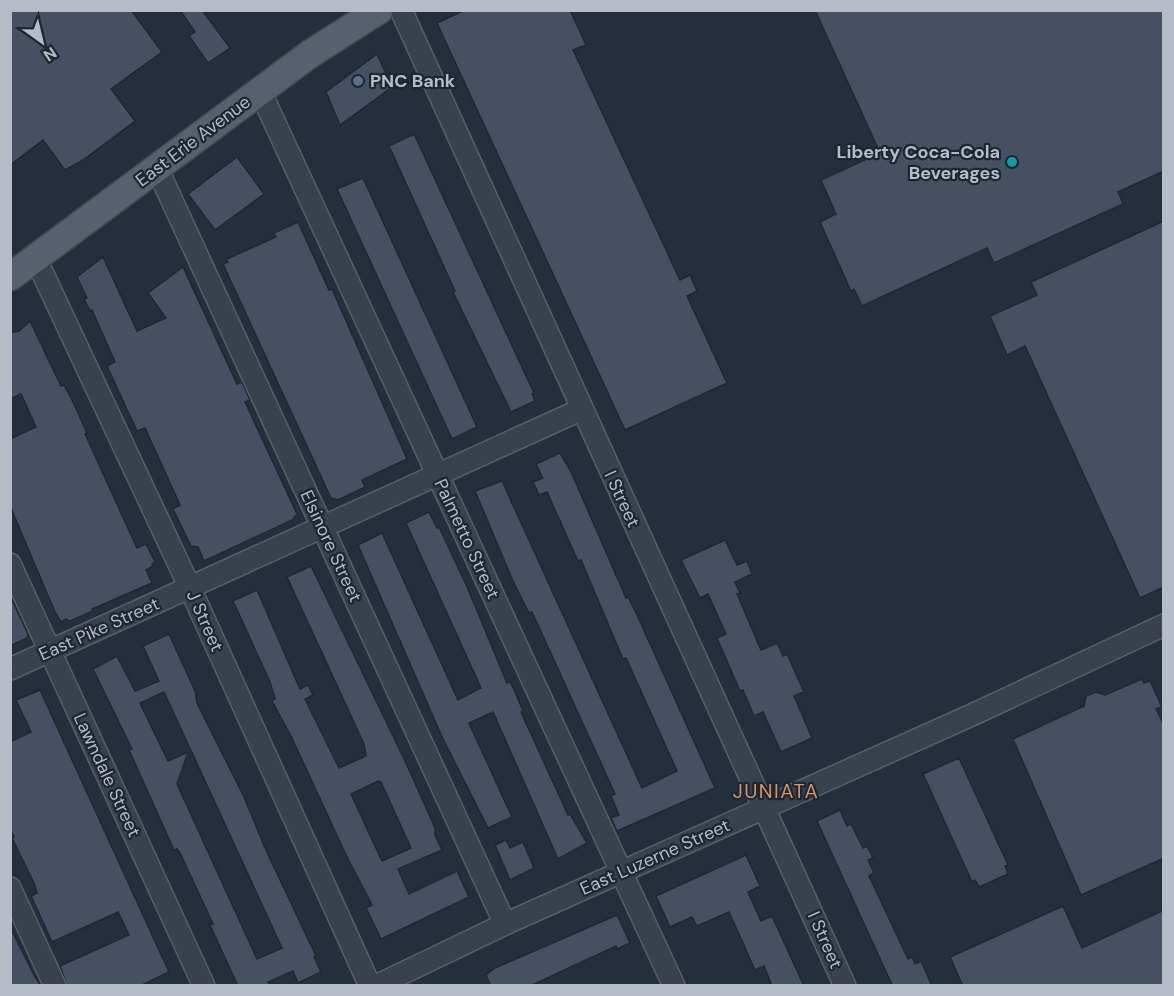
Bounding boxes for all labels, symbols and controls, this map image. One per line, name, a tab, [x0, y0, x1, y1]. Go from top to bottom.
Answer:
north arrow	[12, 12, 72, 72]
text: N	[39, 42, 61, 66]
place label: PNC Bank	[370, 69, 456, 93]
marker: PNC Bank	[351, 74, 365, 88]
street label: East Erie Avenue	[131, 90, 255, 192]
place label: Liberty Coca-Cola Beverages	[836, 140, 1000, 185]
marker: Liberty Coca-Cola Beverages	[1005, 155, 1019, 169]
street label: I Street	[598, 467, 646, 531]
street label: Palmetto Street	[429, 475, 505, 603]
street label: Elsinore Street	[295, 486, 367, 606]
street label: J Street	[181, 587, 229, 655]
street label: East Pike Street	[35, 592, 163, 666]
street label: Lawndale Street	[68, 709, 146, 841]
district label: JUNIATA	[733, 778, 819, 804]
street label: East Luzerne Street	[576, 813, 734, 901]
street label: I Street	[802, 908, 848, 972]

